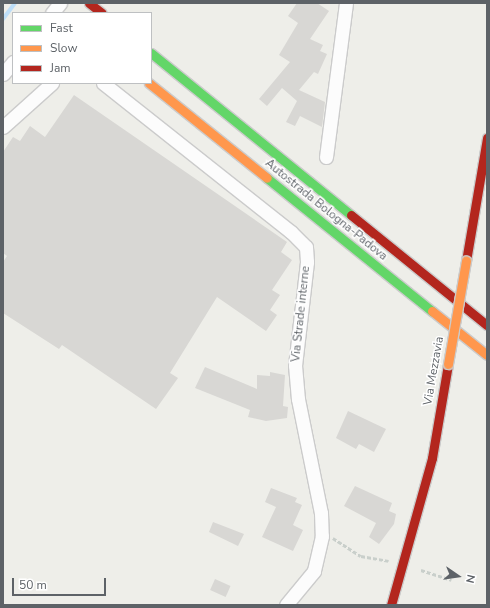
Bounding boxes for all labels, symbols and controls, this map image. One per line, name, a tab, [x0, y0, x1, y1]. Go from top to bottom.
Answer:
legend	[12, 12, 152, 84]
text: Fast	[50, 20, 73, 36]
text: Slow	[50, 40, 78, 56]
text: Jam	[50, 60, 71, 76]
street label: Autostrada Bologna-Padova	[262, 156, 390, 264]
street label: Via Strade interne	[289, 265, 313, 363]
street label: Via Mezzavia	[421, 335, 447, 407]
north arrow	[438, 556, 478, 596]
scale bar	[14, 570, 108, 596]
text: N	[462, 573, 478, 585]
text: 50 m	[19, 577, 47, 593]

